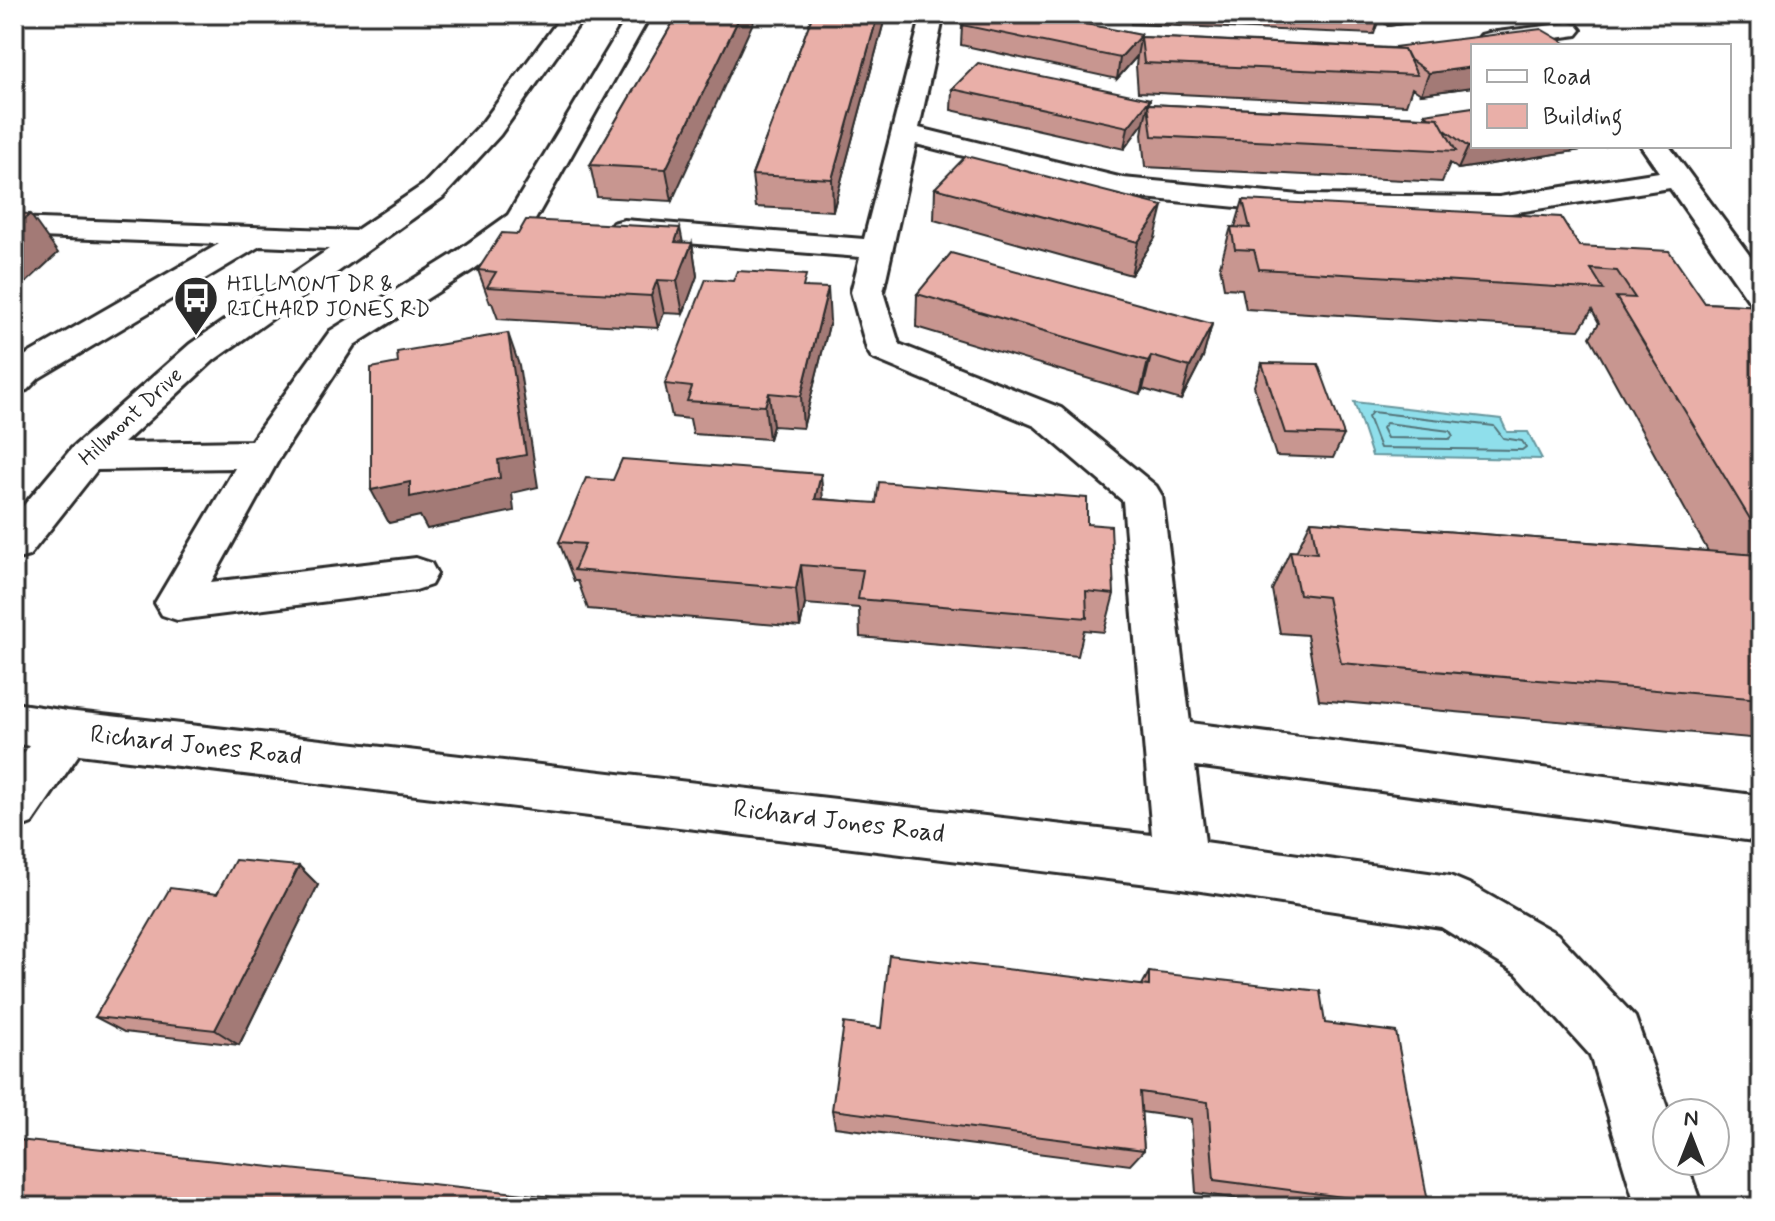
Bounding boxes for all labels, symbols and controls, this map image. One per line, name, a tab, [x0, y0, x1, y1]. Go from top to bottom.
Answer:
legend	[1471, 44, 1731, 148]
text: Road	[1543, 62, 1591, 93]
text: Building	[1543, 102, 1623, 136]
place label: HILLMONT DR & RICHARD JONES RD	[227, 271, 430, 324]
bus stop icon: HILLMONT DR & RICHARD JONES RD	[172, 274, 220, 337]
street label: Hillmont Drive	[73, 362, 189, 472]
street label: Richard Jones Road	[88, 718, 304, 774]
street label: Richard Jones Road	[731, 792, 947, 852]
north arrow	[1651, 1097, 1731, 1177]
text: N	[1684, 1105, 1698, 1133]

